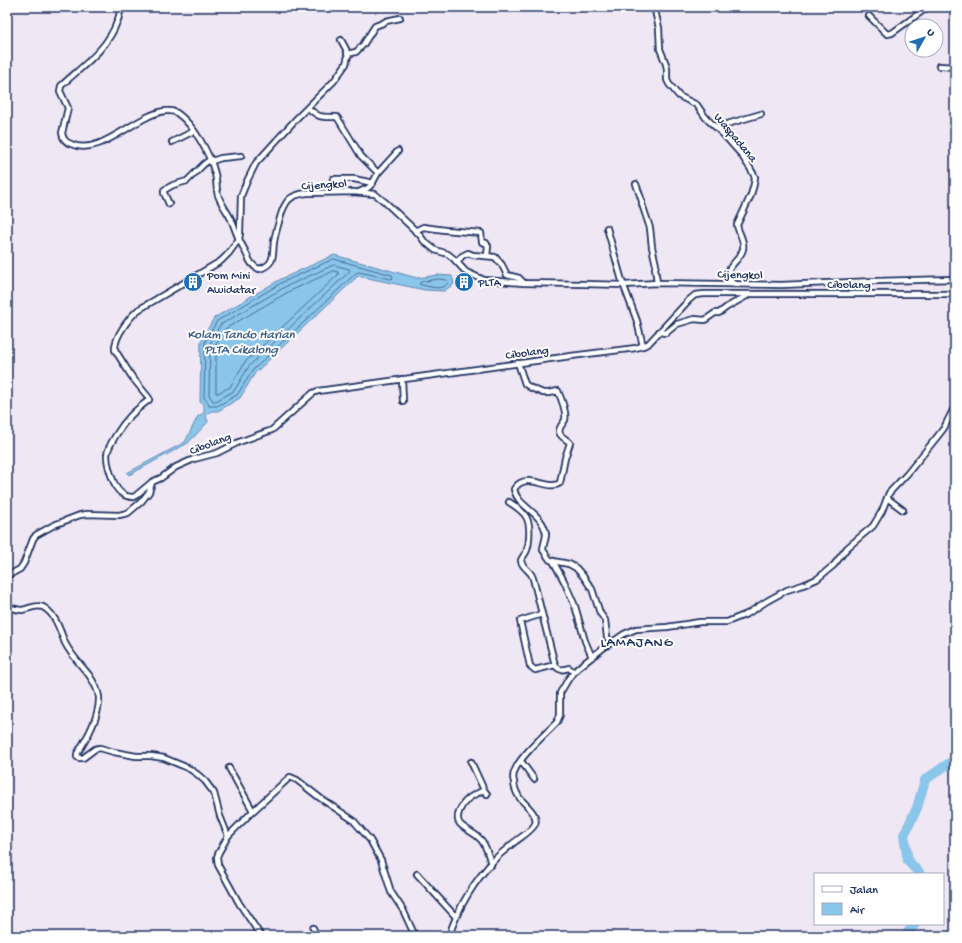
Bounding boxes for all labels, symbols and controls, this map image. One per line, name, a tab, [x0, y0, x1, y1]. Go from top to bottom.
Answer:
north arrow	[904, 18, 944, 58]
text: U	[924, 27, 937, 40]
street label: Waspadana	[710, 111, 759, 166]
street label: Cijengkol	[301, 177, 348, 195]
street label: Cijengkol	[717, 269, 763, 283]
place label: Pom Mini Awidatar	[206, 270, 257, 298]
building icon: Pom Mini Awidatar	[182, 271, 204, 293]
building icon: PLTA	[453, 271, 475, 293]
place label: PLTA	[477, 277, 502, 291]
street label: Cibolang	[827, 279, 871, 293]
water label: Kolam Tando Harian PLTA Cikalong	[187, 328, 296, 358]
street label: Cibolang	[505, 344, 550, 364]
street label: Cibolang	[188, 430, 234, 459]
district label: LAMAJANG	[600, 635, 674, 652]
legend	[814, 873, 944, 925]
text: Jalan	[850, 884, 878, 898]
text: Air	[850, 904, 866, 918]

